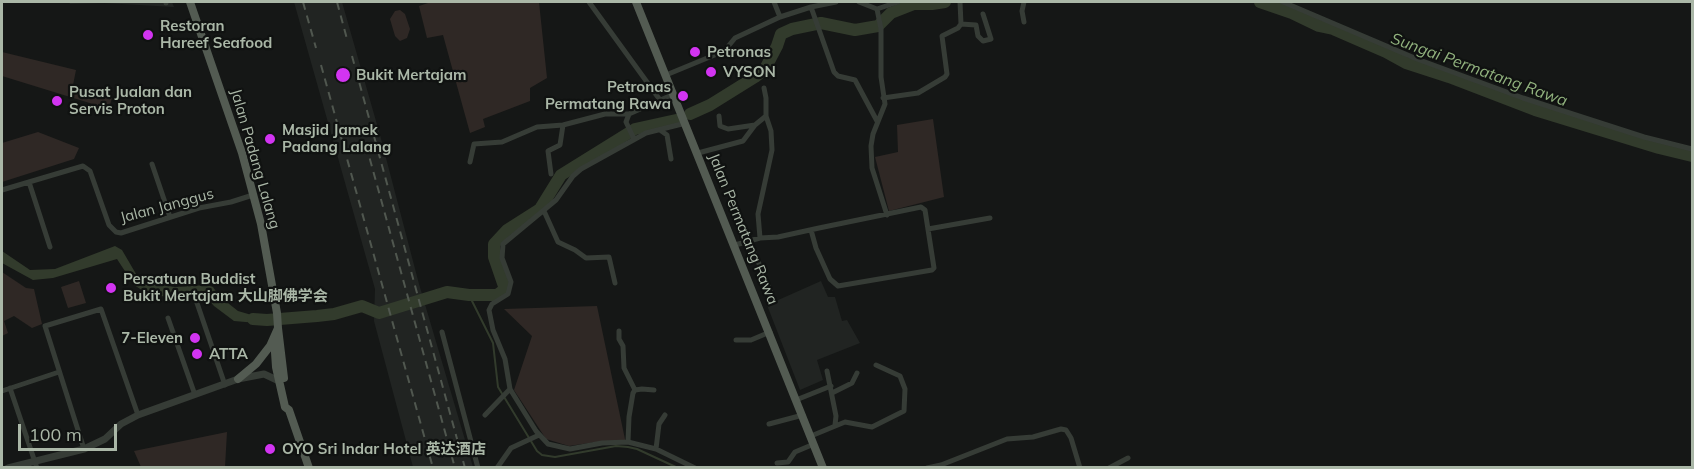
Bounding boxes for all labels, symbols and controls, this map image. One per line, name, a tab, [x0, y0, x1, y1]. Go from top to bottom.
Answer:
place label: Restoran Hareef Seafood	[160, 17, 272, 52]
marker: Restoran Hareef Seafood	[141, 28, 155, 42]
water label: Sungai Permatang Rawa	[1388, 29, 1570, 111]
place label: Petronas	[707, 43, 771, 61]
marker: Petronas	[688, 45, 702, 59]
place label: VYSON	[723, 63, 776, 81]
marker: VYSON	[704, 65, 718, 79]
marker: Bukit Mertajam	[334, 66, 352, 84]
place label: Bukit Mertajam	[356, 66, 467, 84]
place label: Petronas Permatang Rawa	[545, 78, 671, 113]
place label: Pusat Jualan dan Servis Proton	[69, 83, 192, 118]
street label: Jalan Padang Lalang	[226, 87, 284, 231]
marker: Petronas Permatang Rawa	[676, 89, 690, 103]
marker: Pusat Jualan dan Servis Proton	[50, 94, 64, 108]
place label: Masjid Jamek Padang Lalang	[282, 121, 391, 156]
marker: Masjid Jamek Padang Lalang	[263, 132, 277, 146]
street label: Jalan Permatang Rawa	[704, 151, 782, 307]
street label: Jalan Janggus	[118, 185, 216, 227]
place label: Persatuan Buddist Bukit Mertajam 大山脚佛学会	[123, 270, 328, 305]
marker: Persatuan Buddist Bukit Mertajam 大山脚佛学会	[104, 281, 118, 295]
place label: 7-Eleven	[121, 329, 183, 347]
marker: 7-Eleven	[188, 331, 202, 345]
place label: ATTA	[209, 345, 248, 363]
marker: ATTA	[190, 347, 204, 361]
scale bar	[21, 412, 120, 450]
text: 100 m	[29, 423, 82, 446]
place label: OYO Sri Indar Hotel 英达酒店	[282, 440, 486, 458]
marker: OYO Sri Indar Hotel 英达酒店	[263, 442, 277, 456]

